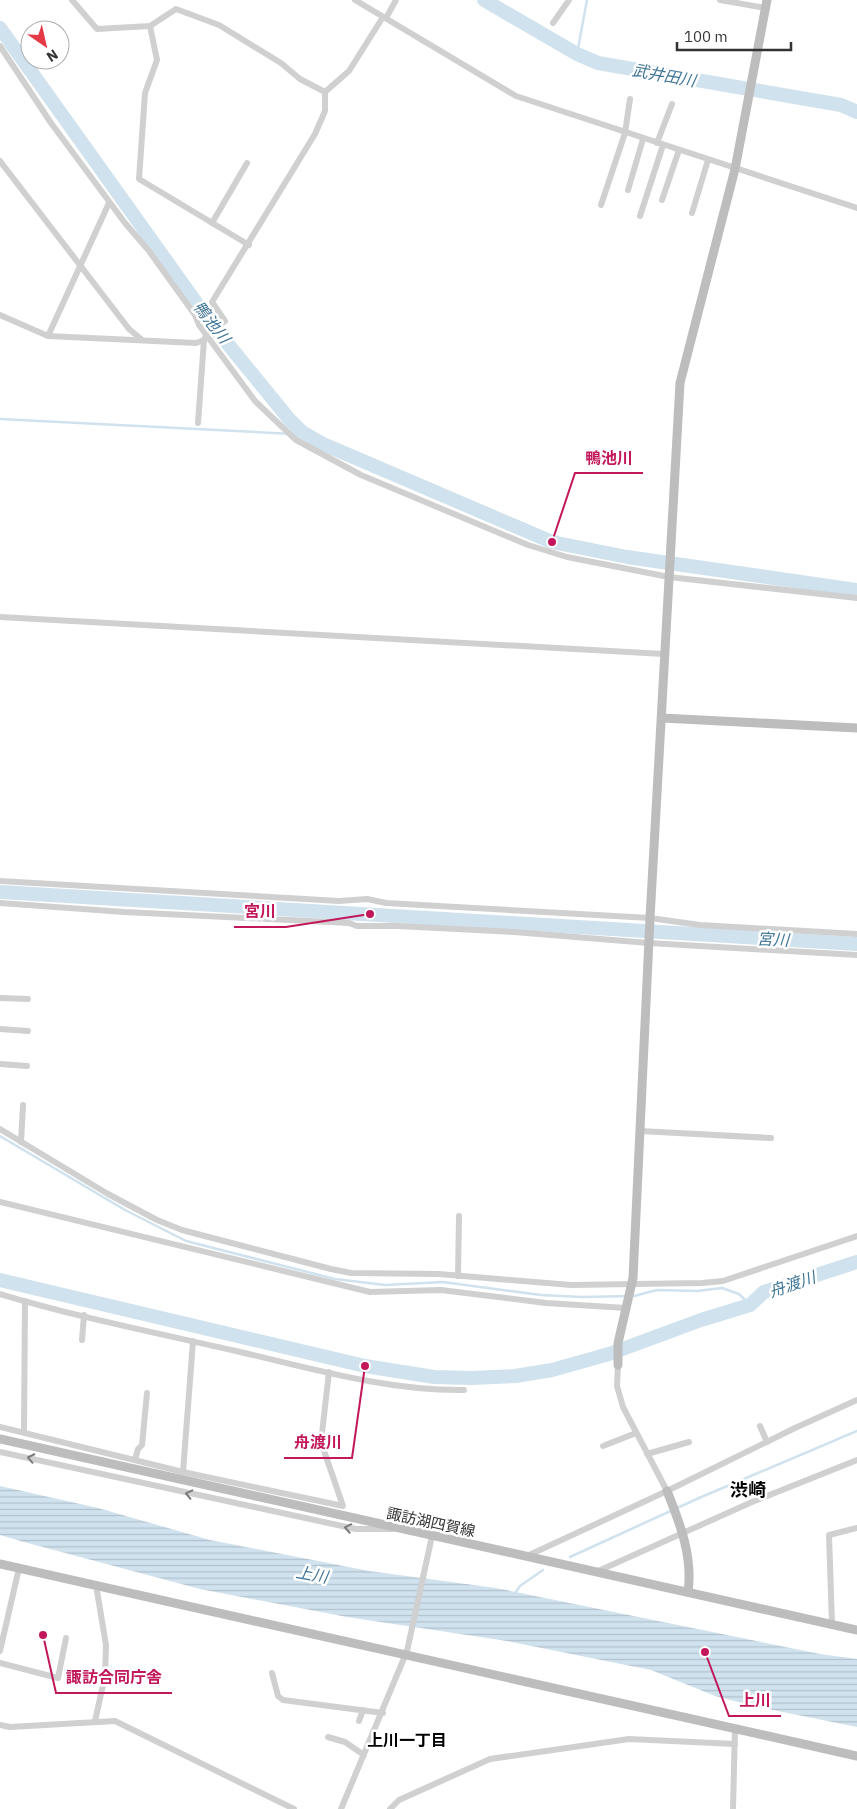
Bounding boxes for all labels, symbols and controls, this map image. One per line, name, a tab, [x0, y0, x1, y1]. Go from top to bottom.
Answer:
north arrow	[20, 20, 70, 70]
scale bar	[677, 20, 791, 52]
text: 100 m	[684, 27, 728, 46]
text: N	[43, 45, 62, 66]
water label: 武井田川	[631, 60, 699, 91]
water label: 鴨池川	[189, 297, 236, 349]
callout: 鴨池川	[575, 442, 643, 473]
text: 鴨池川	[585, 448, 633, 468]
callout: 宮川	[234, 896, 286, 927]
text: 宮川	[244, 901, 276, 921]
water label: 宮川	[756, 928, 791, 950]
water label: 舟渡川	[766, 1266, 820, 1301]
callout: 舟渡川	[284, 1427, 352, 1458]
text: 舟渡川	[294, 1432, 342, 1452]
one-way arrow	[26, 1454, 35, 1464]
district label: 渋崎	[730, 1478, 766, 1501]
one-way arrow	[185, 1489, 194, 1500]
street label: 諏訪湖四賀線	[385, 1503, 477, 1541]
one-way arrow	[344, 1523, 353, 1534]
water label: 上川	[294, 1561, 331, 1587]
callout: 諏訪合同庁舎	[56, 1662, 172, 1693]
text: 諏訪合同庁舎	[66, 1667, 162, 1687]
callout: 上川	[729, 1685, 781, 1716]
text: 上川	[739, 1690, 771, 1710]
district label: 上川一丁目	[367, 1730, 447, 1750]

